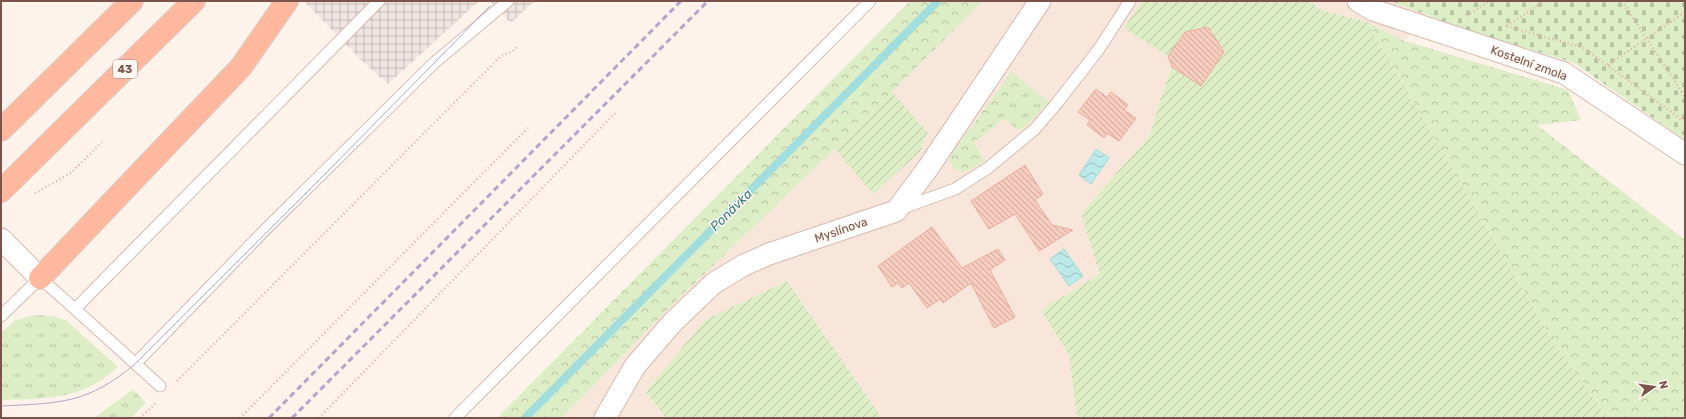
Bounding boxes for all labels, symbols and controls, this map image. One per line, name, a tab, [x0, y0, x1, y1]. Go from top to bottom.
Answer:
street label: Kostelní zmola	[1489, 43, 1569, 83]
road number: 43	[113, 60, 137, 78]
water label: Ponávka	[707, 186, 755, 234]
street label: Myslínova	[813, 214, 869, 246]
north arrow	[1634, 367, 1674, 407]
text: N	[1656, 380, 1670, 390]

